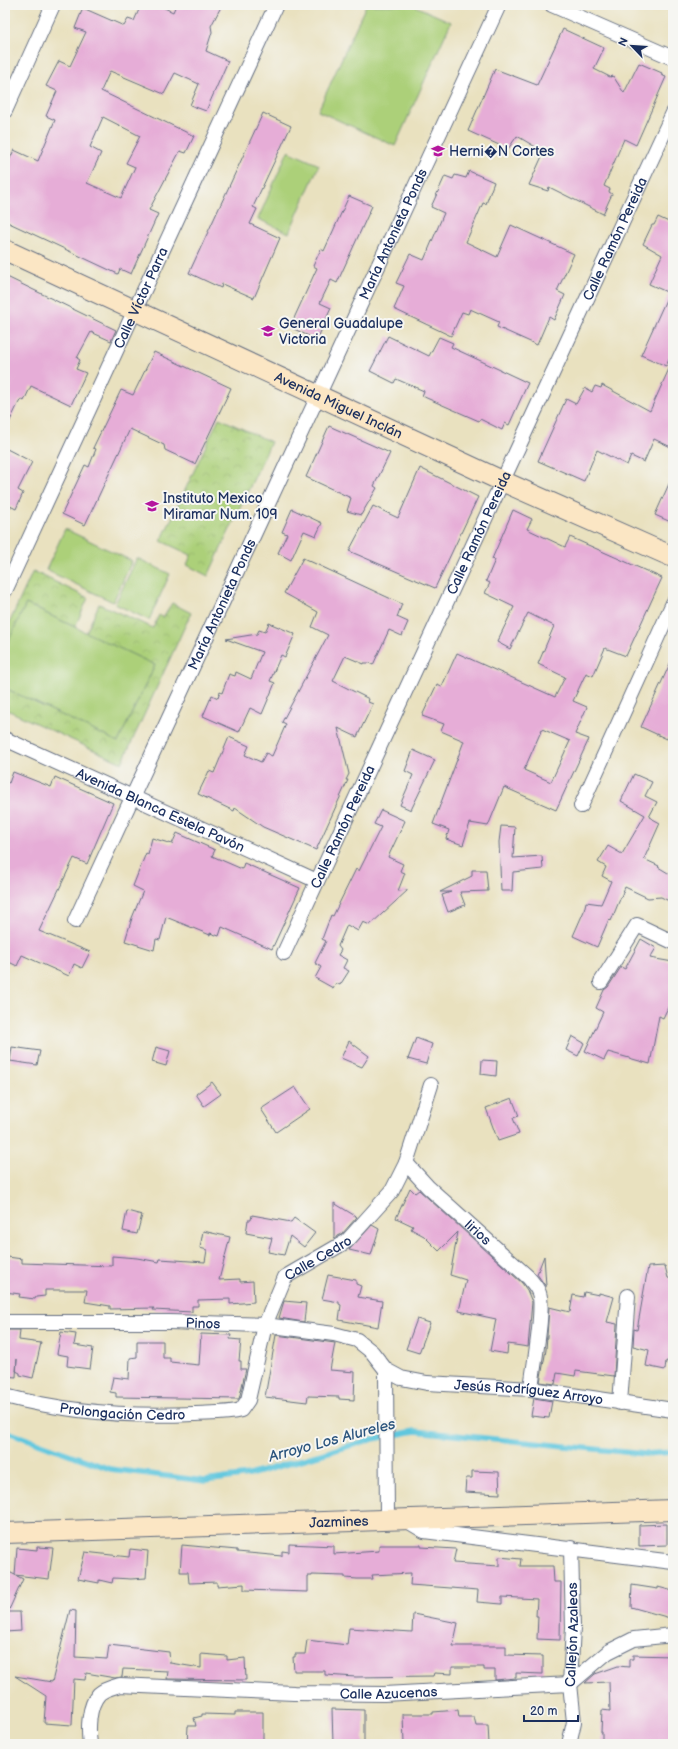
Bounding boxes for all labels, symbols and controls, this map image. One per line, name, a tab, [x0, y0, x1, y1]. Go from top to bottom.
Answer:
north arrow	[612, 26, 652, 66]
text: N	[616, 35, 631, 48]
school or university icon: Herni�N Cortes	[430, 143, 446, 159]
place label: Herni�N Cortes	[449, 143, 554, 160]
street label: María Antonieta Ponds	[356, 166, 431, 303]
street label: Calle Ramón Pereida	[579, 175, 651, 304]
street label: Calle Víctor Parra	[110, 245, 172, 351]
place label: General Guadalupe Victoria	[279, 315, 403, 348]
school or university icon: General Guadalupe Victoria	[260, 323, 276, 339]
street label: Avenida Miguel Inclán	[272, 369, 405, 443]
street label: Calle Ramón Pereida	[443, 469, 515, 598]
place label: Instituto Mexico Miramar Num. 109	[163, 490, 278, 523]
school or university icon: Instituto Mexico Miramar Num. 109	[144, 498, 160, 514]
street label: María Antonieta Ponds	[184, 536, 260, 673]
street label: Calle Ramón Pereida	[307, 763, 379, 892]
street label: Avenida Blanca Estela Pavón	[73, 765, 248, 856]
street label: lirios	[461, 1216, 495, 1249]
street label: Calle Cedro	[281, 1232, 355, 1285]
street label: Pinos	[185, 1315, 221, 1333]
street label: Jesús Rodríguez Arroyo	[454, 1377, 604, 1409]
street label: Prolongación Cedro	[59, 1399, 186, 1424]
water label: Arroyo Los Alureles	[266, 1414, 398, 1467]
street label: Jazmines	[309, 1512, 369, 1532]
street label: Callejón Azaleas	[562, 1582, 582, 1688]
street label: Calle Azucenas	[340, 1683, 438, 1703]
scale bar	[524, 1697, 578, 1723]
text: 20 m	[530, 1704, 557, 1719]

